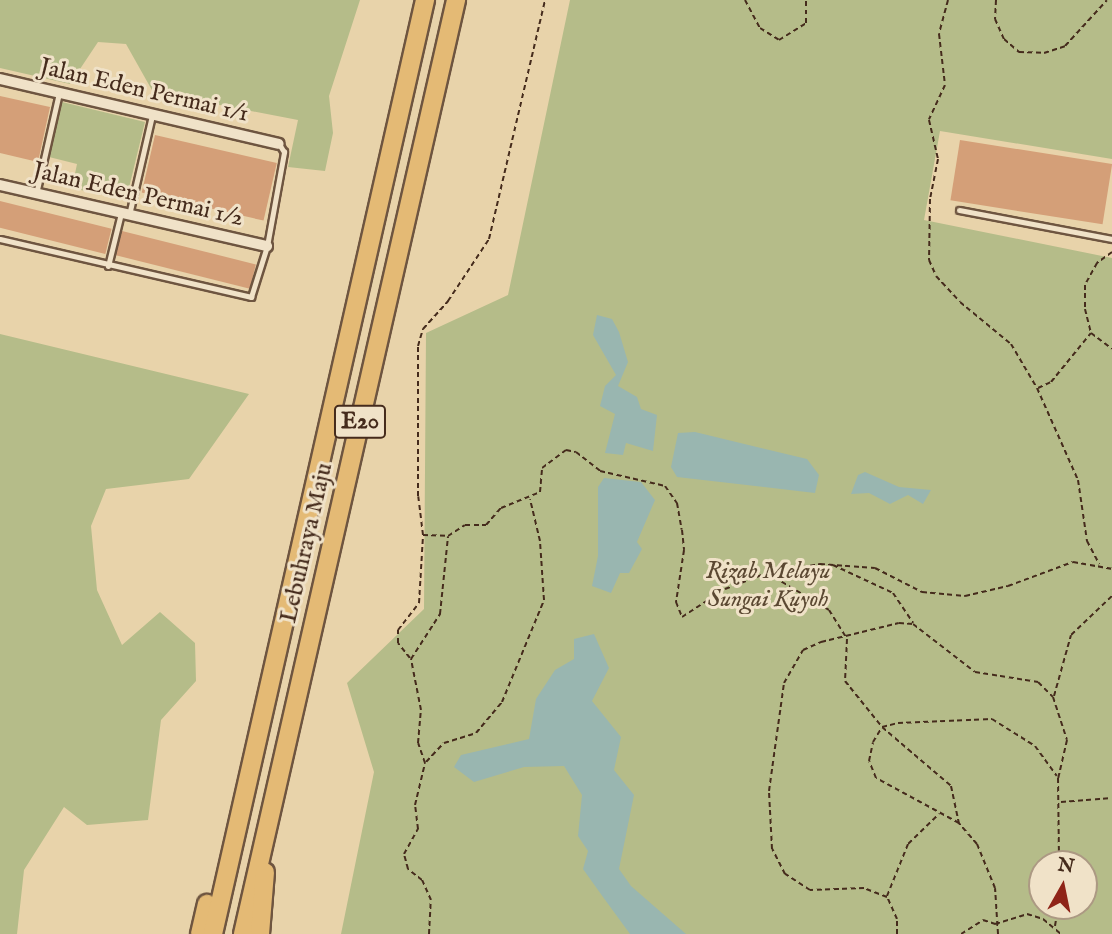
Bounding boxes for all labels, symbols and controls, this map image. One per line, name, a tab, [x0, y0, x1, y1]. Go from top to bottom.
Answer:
street label: Jalan Eden Permai 1/1	[37, 53, 251, 129]
street label: Jalan Eden Permai 1/2	[30, 157, 246, 233]
road number: E20	[334, 402, 386, 442]
street label: Lebuhraya Maju	[275, 460, 339, 626]
park label: Rizab Melayu Sungai Kuyoh	[706, 558, 830, 614]
north arrow	[1028, 850, 1098, 920]
text: N	[1056, 853, 1076, 879]

